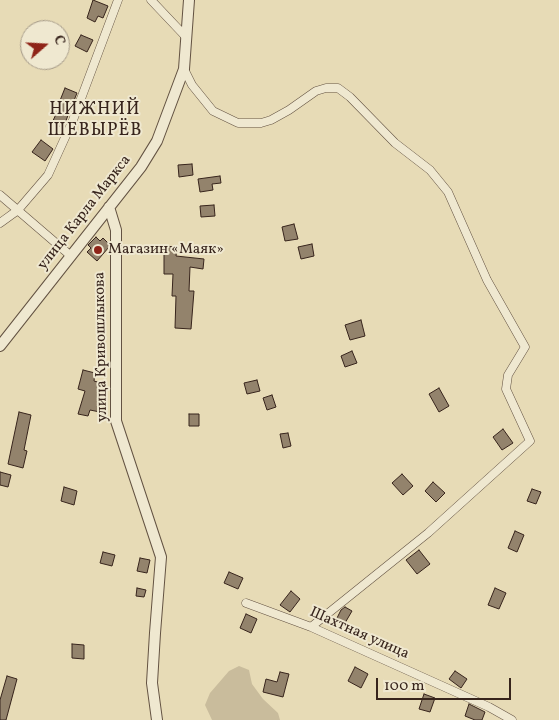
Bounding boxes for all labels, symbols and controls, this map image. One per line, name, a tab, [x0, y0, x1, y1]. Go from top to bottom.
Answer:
north arrow	[20, 20, 70, 70]
text: С	[48, 33, 69, 48]
district label: НИЖНИЙ ШЕВЫРЁВ	[47, 100, 143, 142]
street label: улица Карла Маркса	[35, 152, 135, 274]
place label: Магазин «Маяк»	[108, 241, 224, 259]
marker: Магазин «Маяк»	[92, 244, 104, 256]
street label: улица Кривошлыкова	[92, 272, 112, 422]
street label: Шахтная улица	[306, 604, 412, 664]
scale bar	[379, 668, 514, 700]
text: 100 m	[384, 676, 424, 697]

